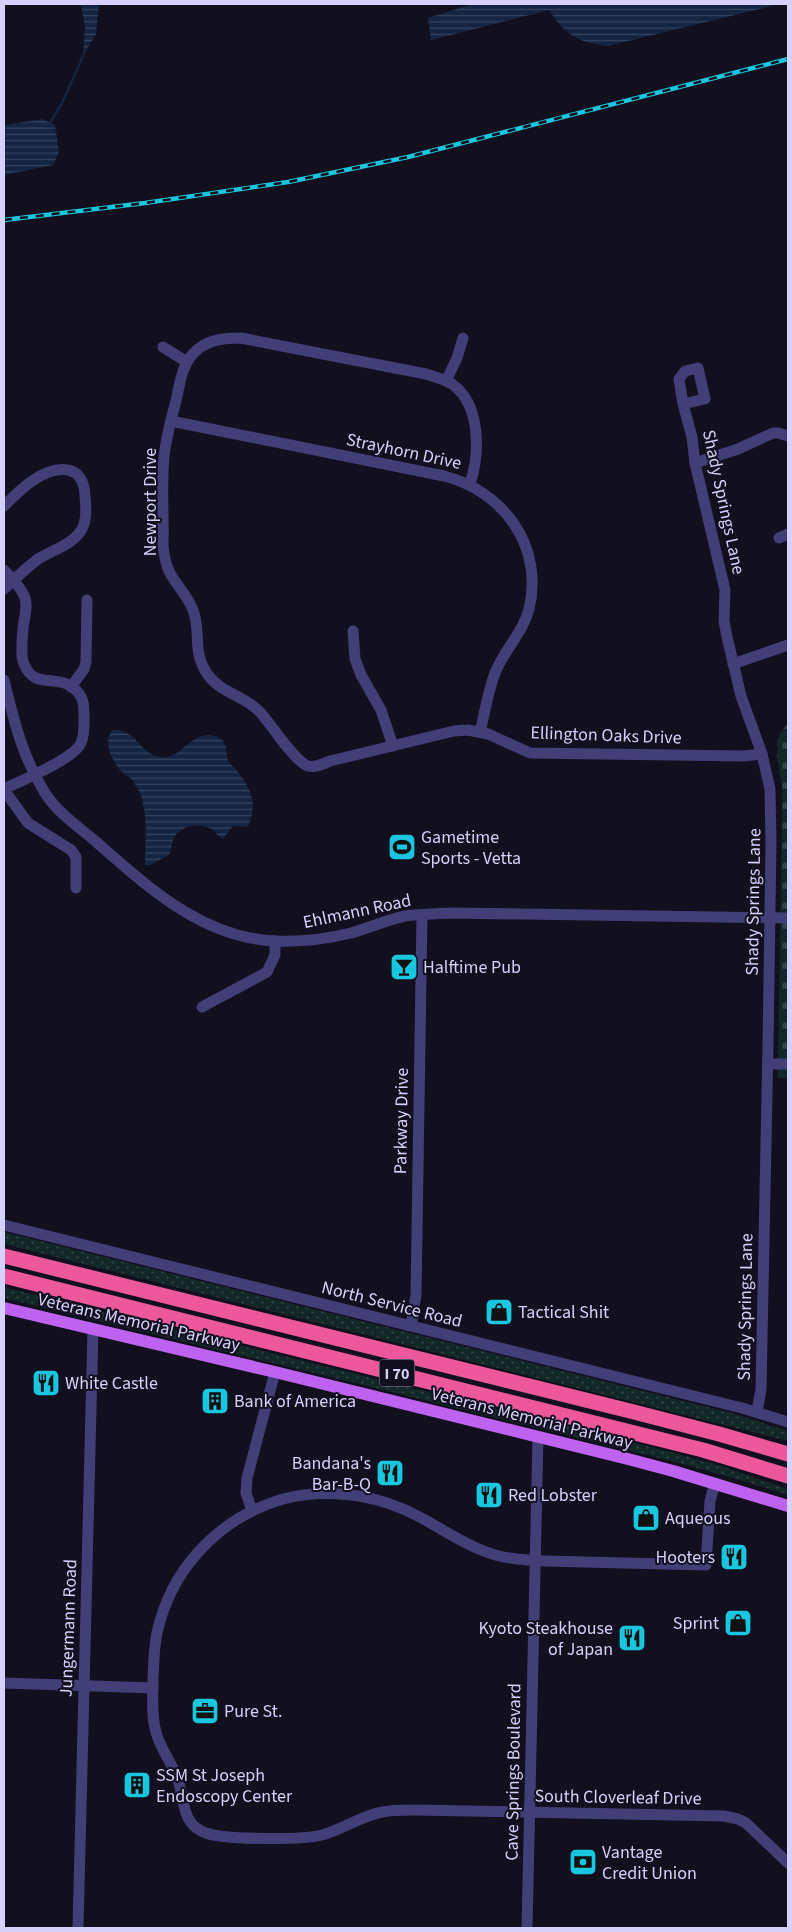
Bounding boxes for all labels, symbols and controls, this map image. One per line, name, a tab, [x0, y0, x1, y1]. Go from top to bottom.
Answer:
street label: Strayhorn Drive	[344, 427, 464, 476]
street label: Shady Springs Lane	[696, 427, 751, 577]
street label: Newport Drive	[138, 448, 163, 556]
street label: Ellington Oaks Drive	[530, 720, 682, 751]
place label: Gametime Sports - Vetta	[421, 825, 521, 871]
street label: Shady Springs Lane	[740, 828, 767, 976]
sports icon: Gametime Sports - Vetta	[387, 832, 417, 862]
street label: Ehlmann Road	[301, 888, 413, 935]
bar icon: Halftime Pub	[389, 952, 419, 982]
place label: Halftime Pub	[423, 955, 521, 980]
street label: Parkway Drive	[388, 1067, 415, 1174]
street label: Shady Springs Lane	[732, 1233, 759, 1381]
street label: North Service Road	[319, 1275, 465, 1334]
street label: Veterans Memorial Parkway	[35, 1287, 243, 1358]
shop icon: Tactical Shit	[484, 1297, 514, 1327]
place label: Tactical Shit	[518, 1300, 609, 1325]
road number: I 70	[380, 1360, 414, 1386]
restaurant icon: White Castle	[31, 1368, 61, 1398]
place label: White Castle	[65, 1371, 158, 1396]
street label: Veterans Memorial Parkway	[428, 1381, 636, 1456]
building icon: Bank of America	[200, 1386, 230, 1416]
place label: Bank of America	[234, 1389, 356, 1414]
place label: Bandana's Bar-B-Q	[292, 1451, 371, 1497]
restaurant icon: Bandana's Bar-B-Q	[375, 1458, 405, 1488]
restaurant icon: Red Lobster	[474, 1480, 504, 1510]
place label: Red Lobster	[508, 1483, 598, 1508]
shop icon: Aqueous	[631, 1503, 661, 1533]
place label: Aqueous	[665, 1506, 731, 1531]
restaurant icon: Hooters	[719, 1542, 749, 1572]
place label: Hooters	[656, 1545, 715, 1570]
street label: Jungermann Road	[54, 1559, 83, 1698]
shop icon: Sprint	[723, 1608, 753, 1638]
place label: Sprint	[673, 1611, 719, 1636]
place label: Kyoto Steakhouse of Japan	[478, 1616, 613, 1662]
restaurant icon: Kyoto Steakhouse of Japan	[617, 1623, 647, 1653]
street label: Cave Springs Boulevard	[499, 1683, 528, 1861]
office icon: Pure St.	[190, 1696, 220, 1726]
place label: Pure St.	[224, 1699, 282, 1724]
place label: SSM St Joseph Endoscopy Center	[156, 1763, 293, 1809]
building icon: SSM St Joseph Endoscopy Center	[122, 1770, 152, 1800]
street label: South Cloverleaf Drive	[534, 1784, 702, 1811]
place label: Vantage Credit Union	[602, 1840, 697, 1886]
bank icon: Vantage Credit Union	[568, 1847, 598, 1877]

